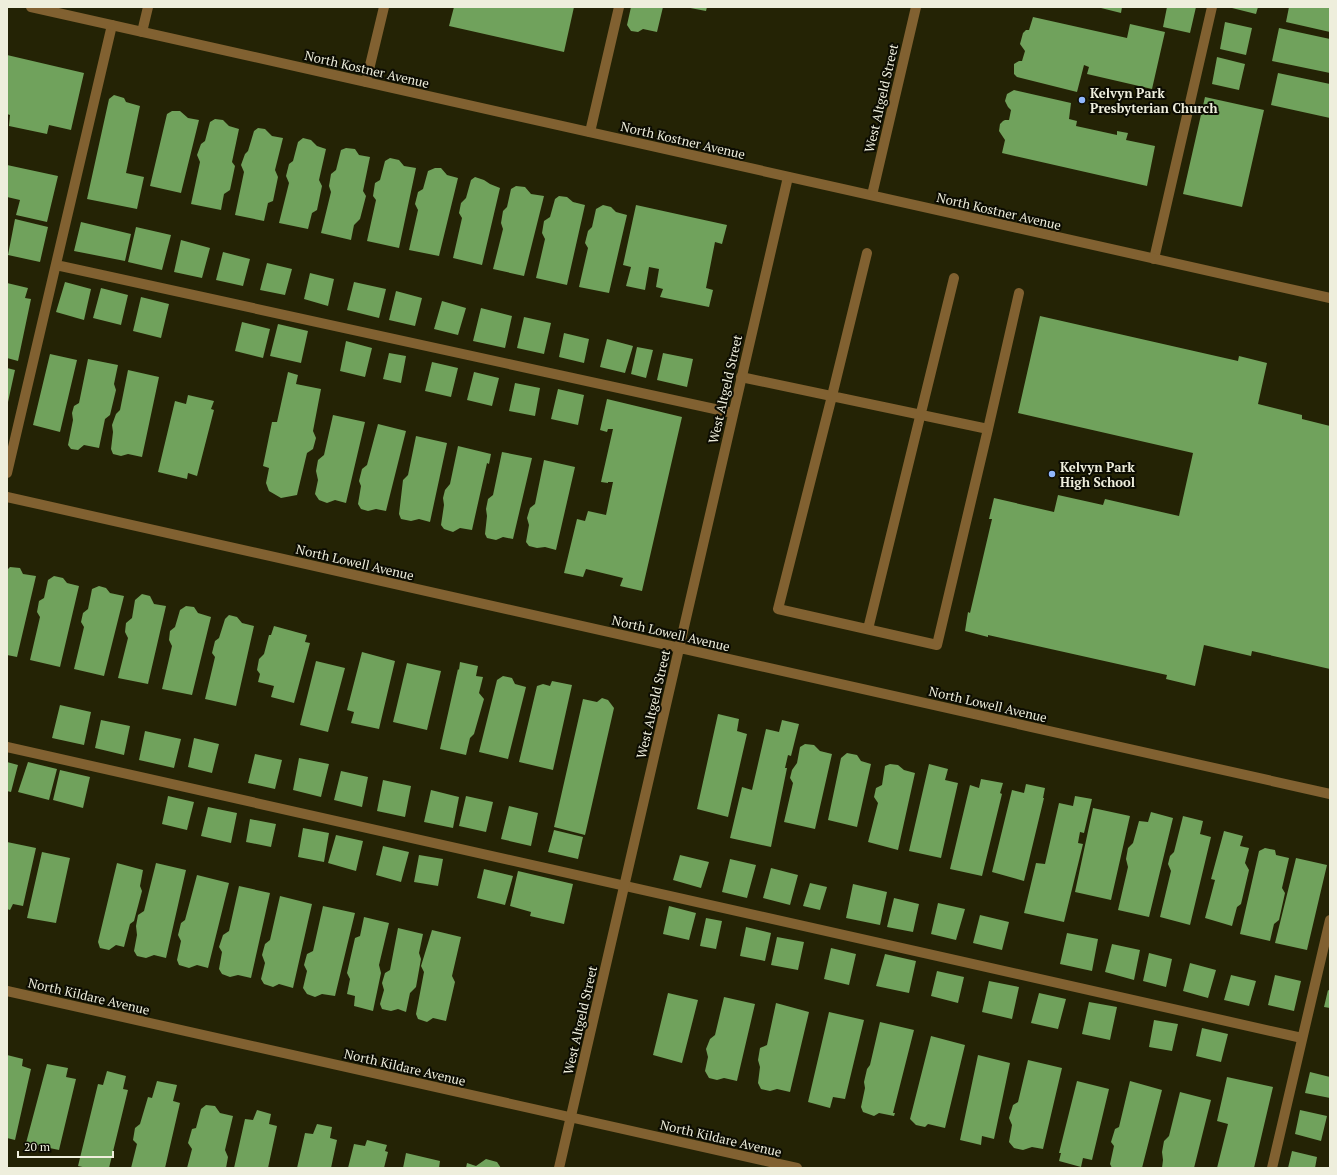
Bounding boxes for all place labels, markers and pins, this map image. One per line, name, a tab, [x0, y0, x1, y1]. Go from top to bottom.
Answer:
place label: Kelvyn Park Presbyterian Church	[1090, 84, 1218, 117]
marker: Kelvyn Park Presbyterian Church	[1077, 95, 1087, 105]
place label: Kelvyn Park High School	[1060, 458, 1135, 491]
marker: Kelvyn Park High School	[1047, 469, 1057, 479]

